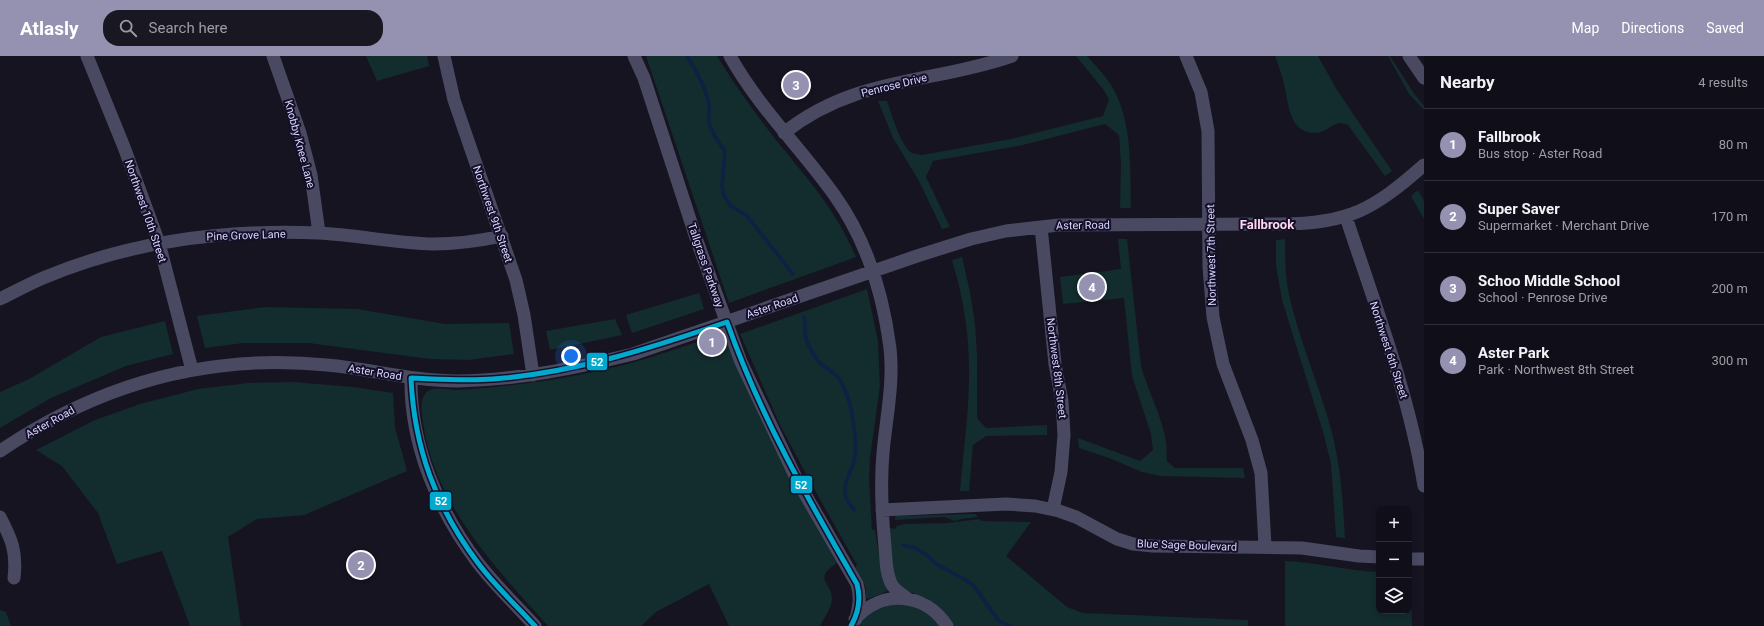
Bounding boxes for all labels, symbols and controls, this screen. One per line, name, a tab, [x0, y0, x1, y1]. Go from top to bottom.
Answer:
search box	[103, 10, 383, 46]
text: Atlasly	[20, 17, 79, 40]
icon: search	[117, 17, 139, 39]
text: Search here	[149, 19, 228, 37]
text: Map	[1572, 20, 1599, 36]
text: Directions	[1621, 20, 1684, 36]
text: Saved	[1706, 20, 1744, 36]
pin: 3	[783, 70, 809, 100]
street label: Penrose Drive	[860, 71, 929, 100]
text: Nearby	[1440, 72, 1495, 92]
text: 4 results	[1698, 75, 1748, 90]
street label: Knobby Knee Lane	[282, 99, 318, 190]
text: Fallbrook	[1478, 128, 1541, 146]
text: 1	[1449, 137, 1457, 152]
text: 80 m	[1719, 137, 1748, 152]
text: Bus stop · Aster Road	[1478, 146, 1602, 161]
street label: Northwest 10th Street	[122, 158, 169, 265]
street label: Northwest 9th Street	[470, 164, 515, 265]
text: Super Saver	[1478, 200, 1560, 218]
street label: Northwest 7th Street	[1204, 204, 1219, 306]
text: 2	[1449, 209, 1457, 224]
text: 170 m	[1711, 209, 1748, 224]
district label: Fallbrook	[1240, 217, 1295, 232]
text: Supermarket · Merchant Drive	[1478, 218, 1649, 233]
street label: Aster Road	[1056, 219, 1110, 232]
street label: Tallgrass Parkway	[685, 221, 726, 310]
street label: Pine Grove Lane	[206, 228, 286, 243]
pin: 4	[1079, 272, 1105, 302]
text: Schoo Middle School	[1478, 272, 1620, 290]
text: 3	[1449, 281, 1457, 296]
text: 200 m	[1711, 281, 1748, 296]
text: School · Penrose Drive	[1478, 290, 1607, 305]
street label: Aster Road	[745, 292, 800, 321]
street label: Northwest 6th Street	[1367, 300, 1411, 401]
street label: Northwest 8th Street	[1044, 317, 1069, 420]
pin: 1	[699, 327, 725, 357]
text: Aster Park	[1478, 344, 1549, 362]
your location	[561, 346, 581, 366]
line badge: 52	[586, 352, 608, 371]
text: 4	[1449, 353, 1457, 368]
text: 300 m	[1711, 353, 1748, 368]
text: 52	[591, 356, 603, 369]
street label: Aster Road	[347, 362, 403, 383]
text: Park · Northwest 8th Street	[1478, 362, 1634, 377]
street label: Aster Road	[23, 404, 77, 441]
line badge: 52	[790, 475, 813, 494]
text: 52	[795, 479, 807, 492]
line badge: 52	[429, 491, 452, 511]
text: 52	[435, 495, 447, 508]
map controls	[1376, 506, 1412, 614]
button: +	[1376, 506, 1412, 542]
street label: Blue Sage Boulevard	[1137, 537, 1237, 554]
button: −	[1376, 542, 1412, 578]
pin: 2	[348, 550, 374, 580]
button: layers	[1376, 578, 1412, 614]

